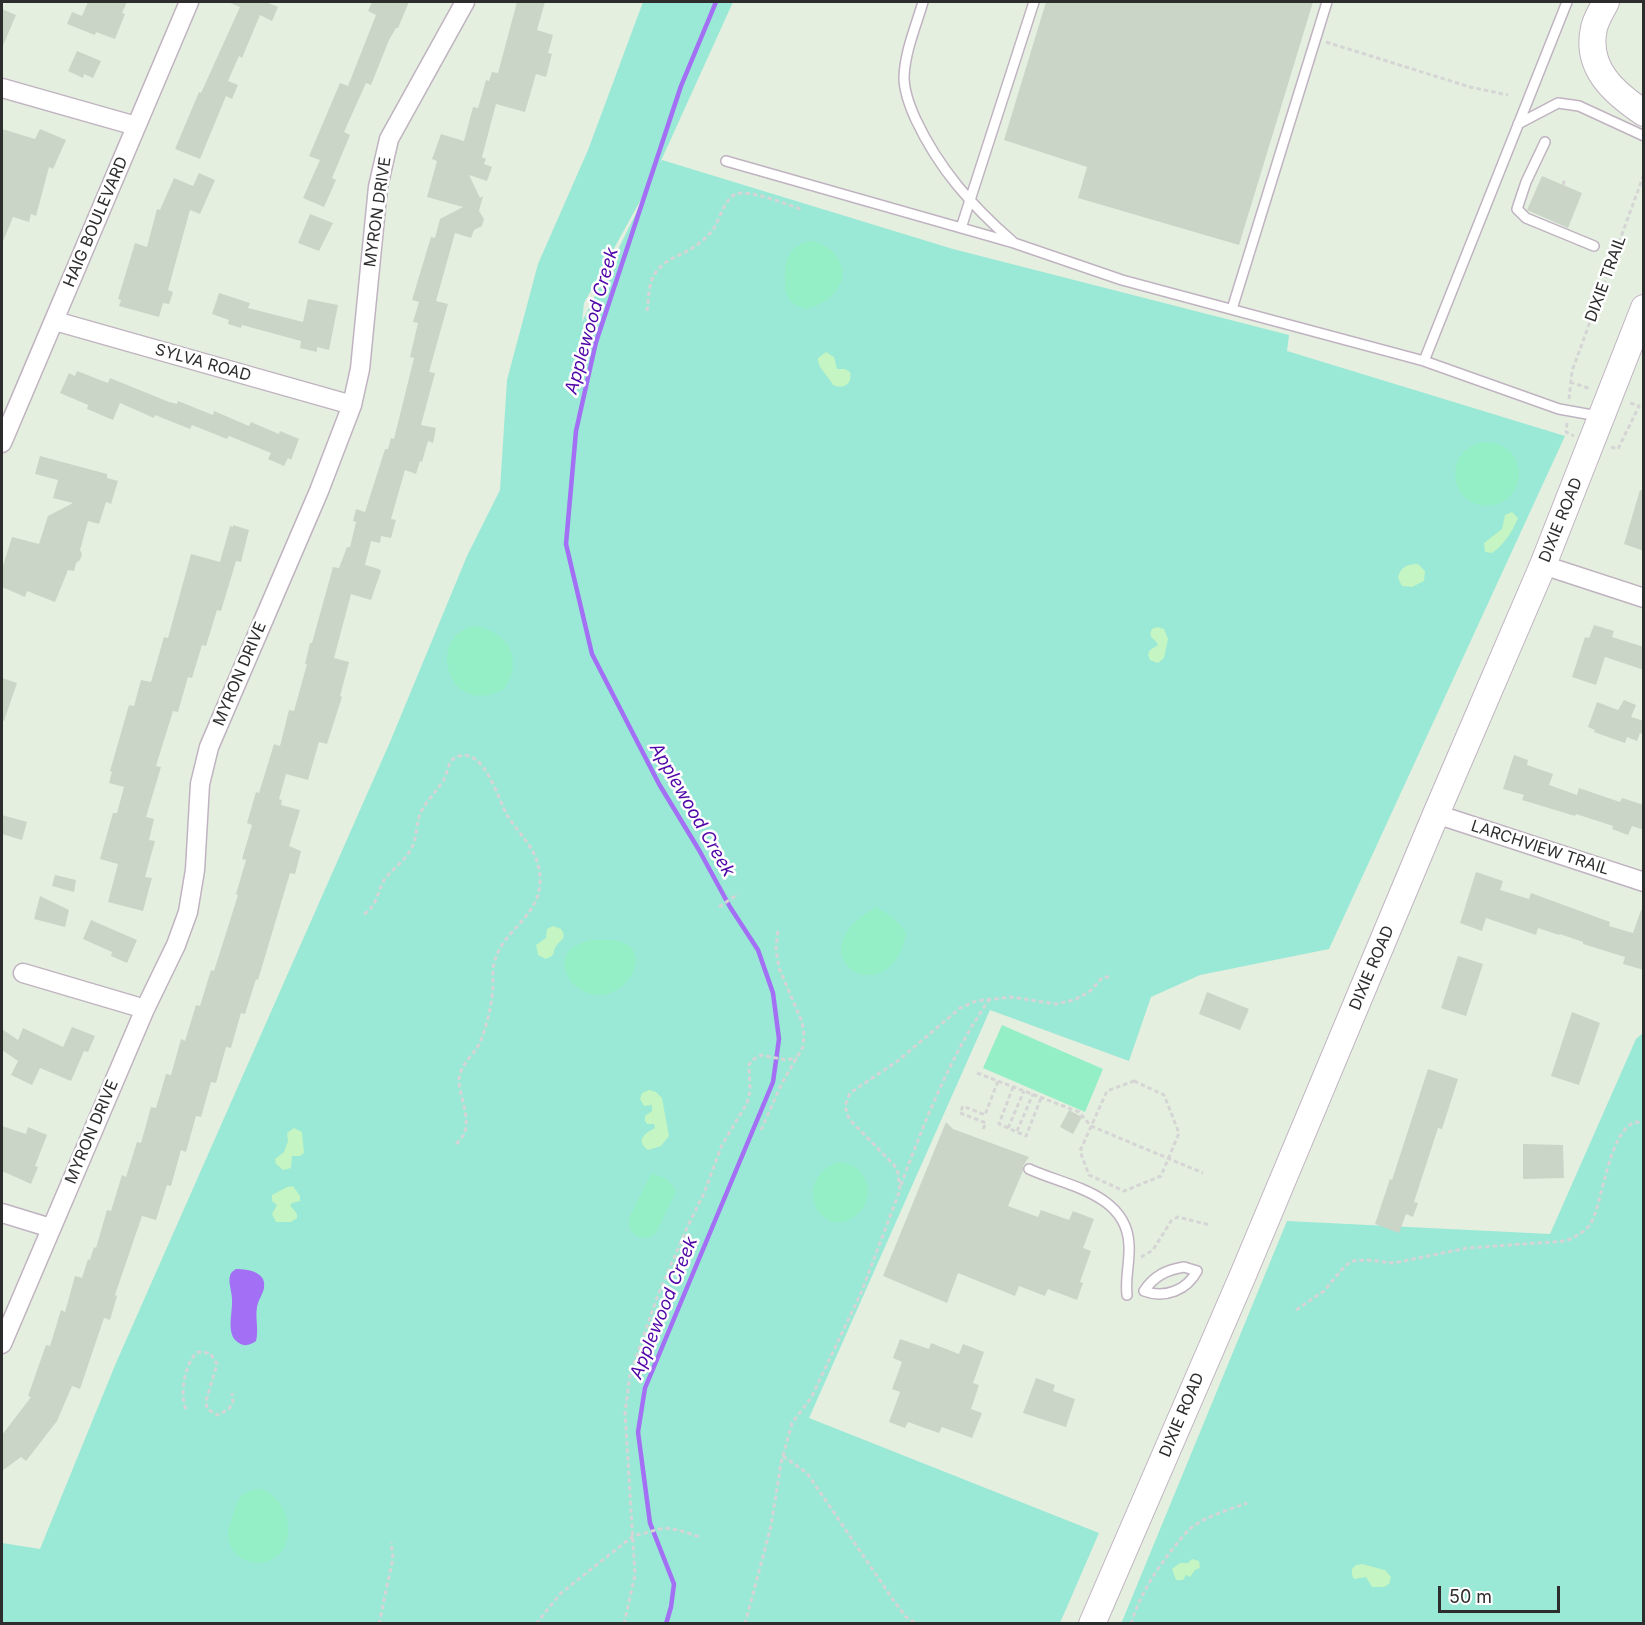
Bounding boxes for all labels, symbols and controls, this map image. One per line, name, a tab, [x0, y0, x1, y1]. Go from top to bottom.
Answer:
street label: HAIG BOULEVARD	[60, 154, 132, 290]
street label: MYRON DRIVE	[361, 156, 395, 268]
street label: DIXIE TRAIL	[1582, 233, 1630, 325]
water label: Applewood Creek	[561, 245, 623, 397]
street label: SYLVA ROAD	[153, 340, 253, 386]
street label: DIXIE ROAD	[1535, 475, 1587, 565]
street label: MYRON DRIVE	[209, 619, 271, 729]
water label: Applewood Creek	[645, 739, 739, 881]
street label: LARCHVIEW TRAIL	[1468, 817, 1612, 879]
street label: DIXIE ROAD	[1346, 923, 1398, 1013]
street label: MYRON DRIVE	[61, 1077, 123, 1187]
water label: Applewood Creek	[626, 1234, 702, 1382]
street label: DIXIE ROAD	[1156, 1370, 1208, 1460]
scale bar	[1441, 1574, 1562, 1612]
text: 50 m	[1449, 1586, 1492, 1607]

